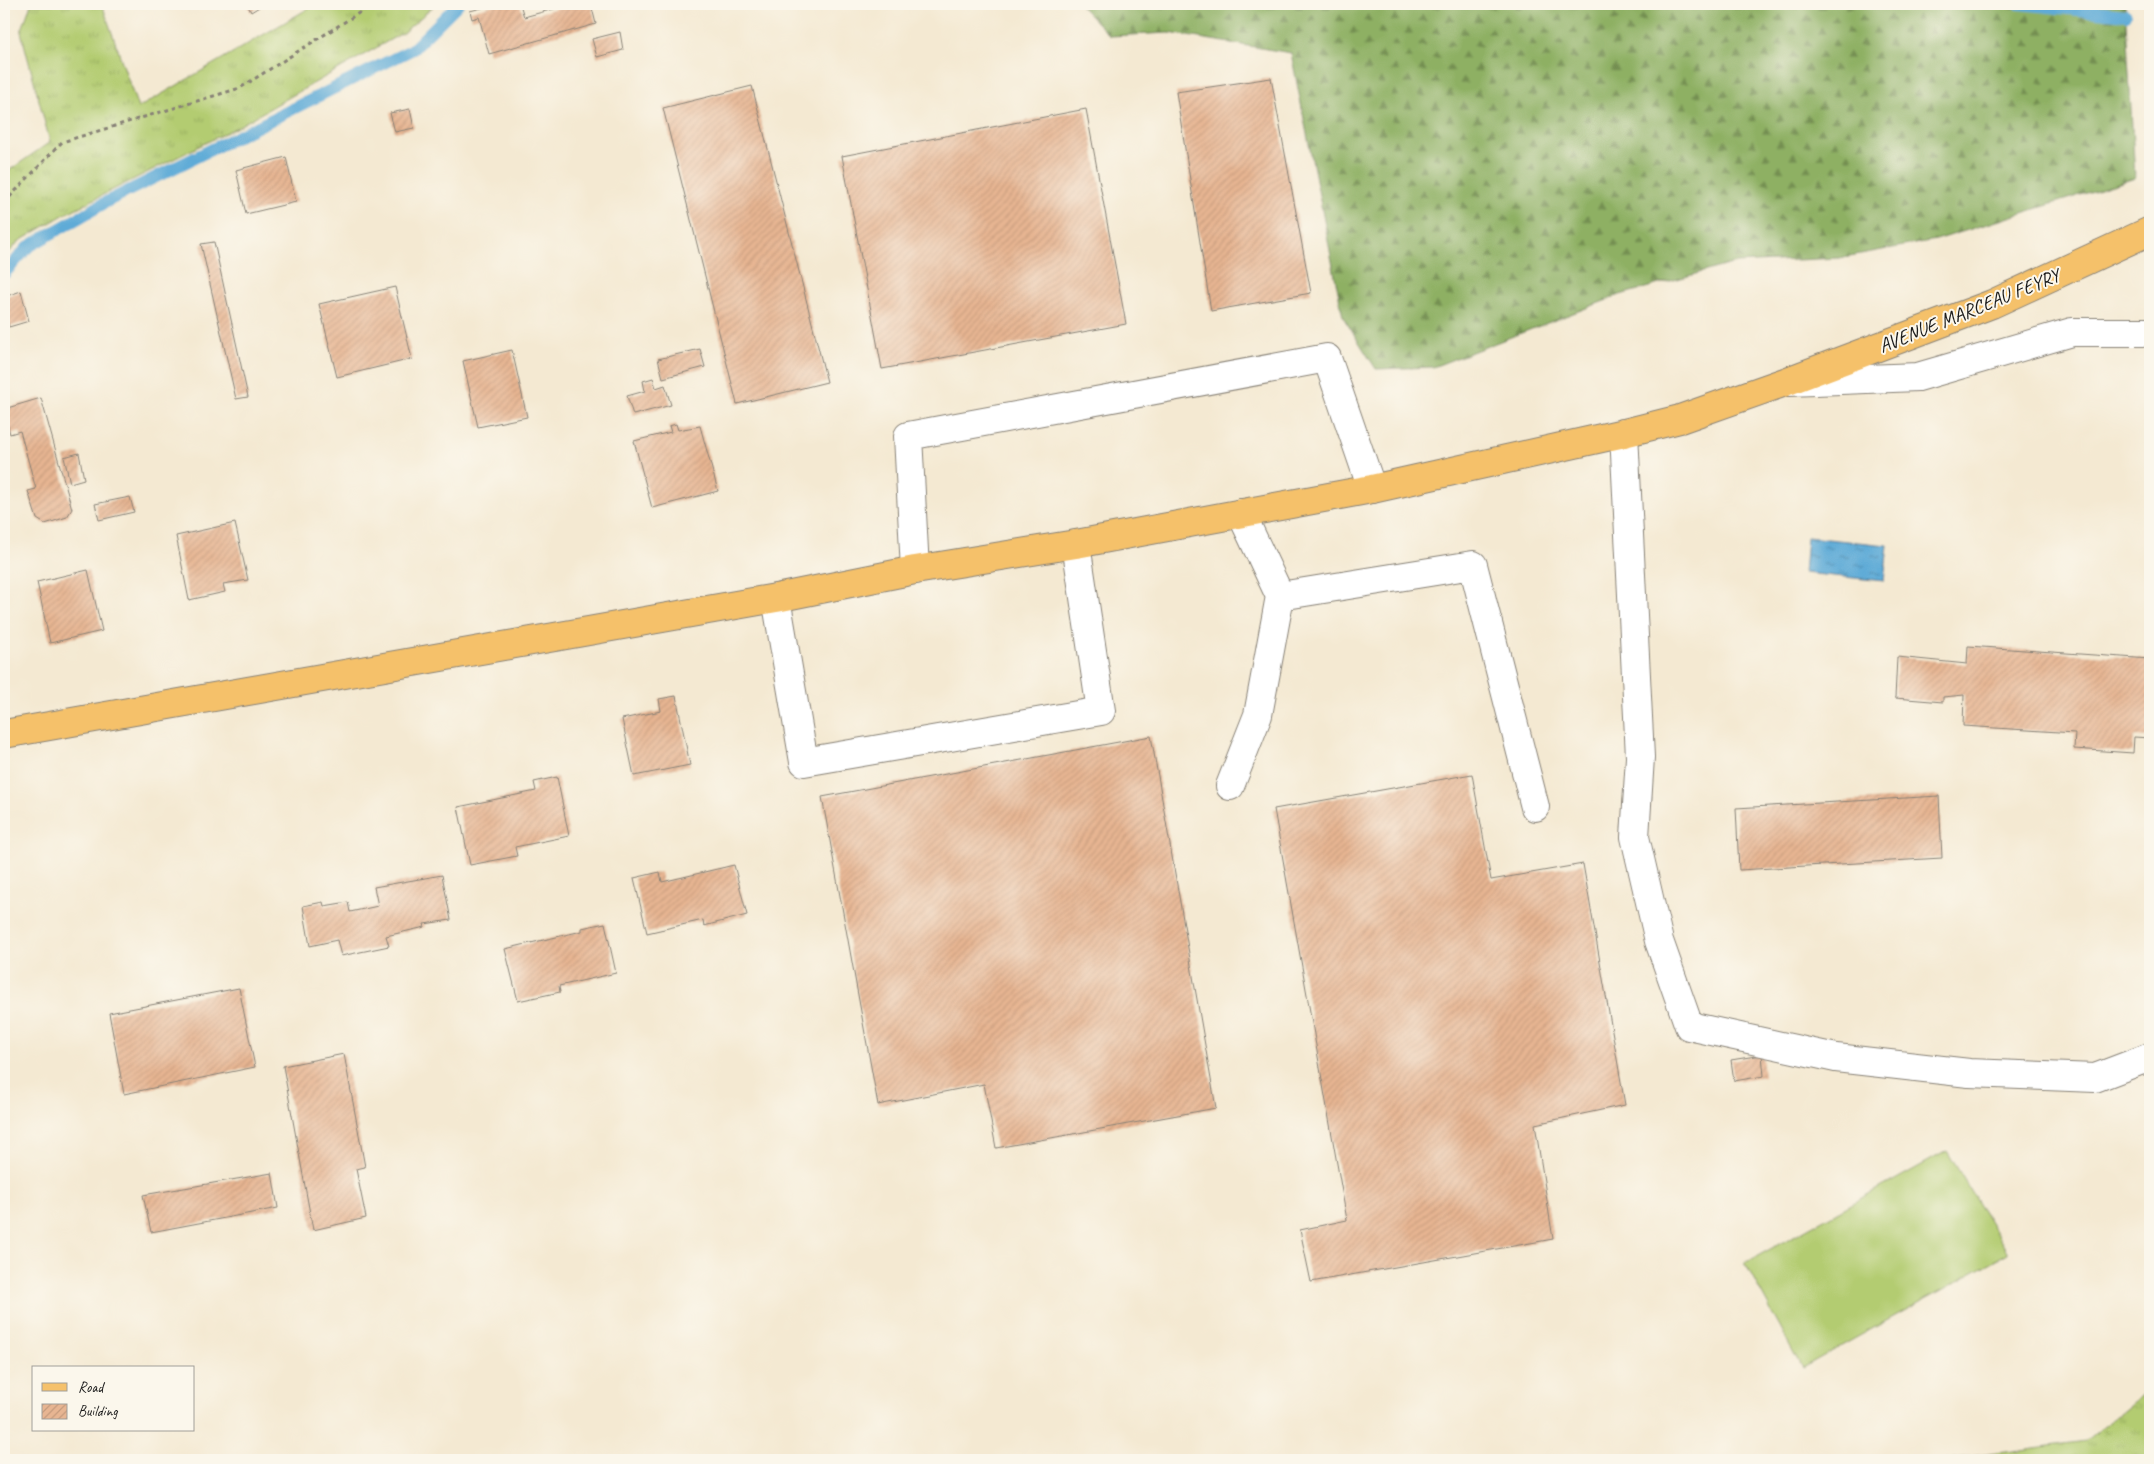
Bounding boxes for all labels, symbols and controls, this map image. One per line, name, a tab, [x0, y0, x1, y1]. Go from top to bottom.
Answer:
street label: AVENUE MARCEAU FEYRY	[1875, 262, 2066, 358]
legend	[32, 1366, 195, 1432]
text: Road	[78, 1378, 105, 1397]
text: Building	[78, 1402, 118, 1421]

